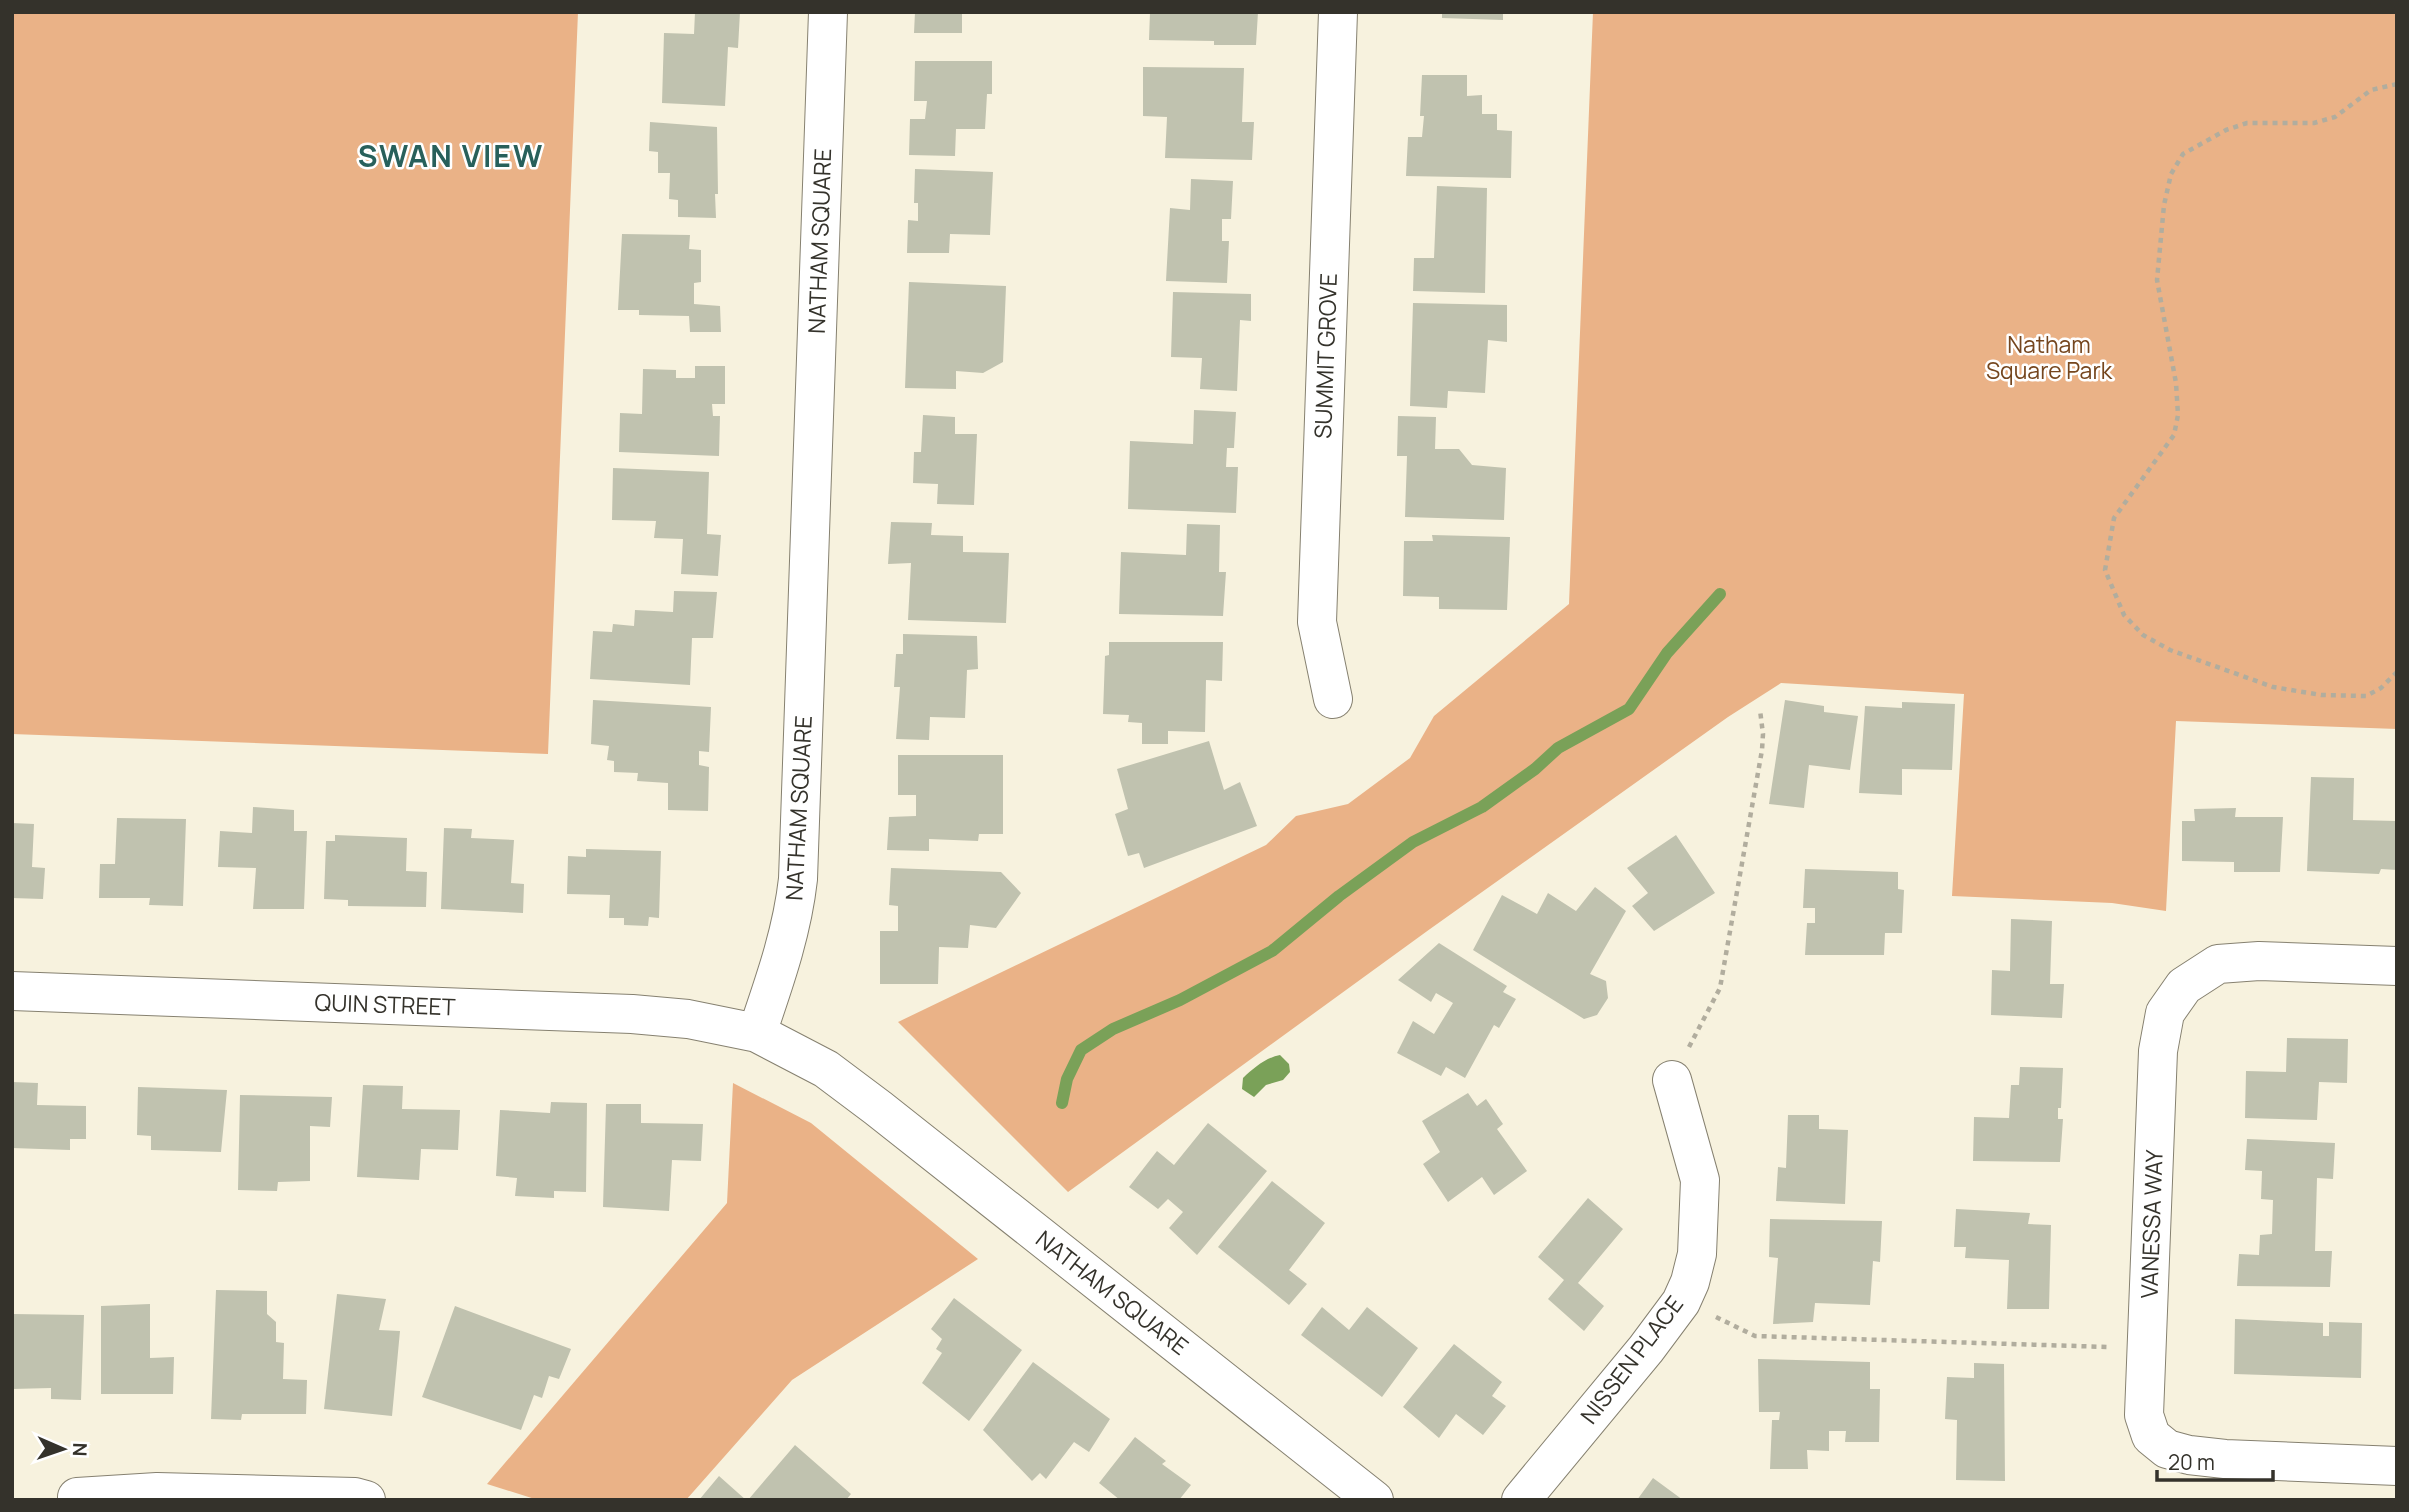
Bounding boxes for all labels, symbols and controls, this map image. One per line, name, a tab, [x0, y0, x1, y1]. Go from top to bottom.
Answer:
district label: SWAN VIEW	[358, 135, 544, 176]
street label: NATHAM SQUARE	[800, 148, 838, 334]
street label: SUMMIT GROVE	[1306, 273, 1344, 439]
park label: Natham Square Park	[1986, 328, 2113, 386]
street label: NATHAM SQUARE	[777, 715, 819, 901]
street label: QUIN STREET	[314, 986, 456, 1022]
street label: VANESSA WAY	[2132, 1149, 2170, 1299]
street label: NATHAM SQUARE	[1030, 1223, 1195, 1362]
street label: NISSEN PLACE	[1573, 1289, 1690, 1430]
north arrow	[28, 1414, 98, 1484]
scale bar	[2157, 1438, 2272, 1482]
text: N	[67, 1442, 93, 1457]
text: 20 m	[2168, 1448, 2215, 1476]

